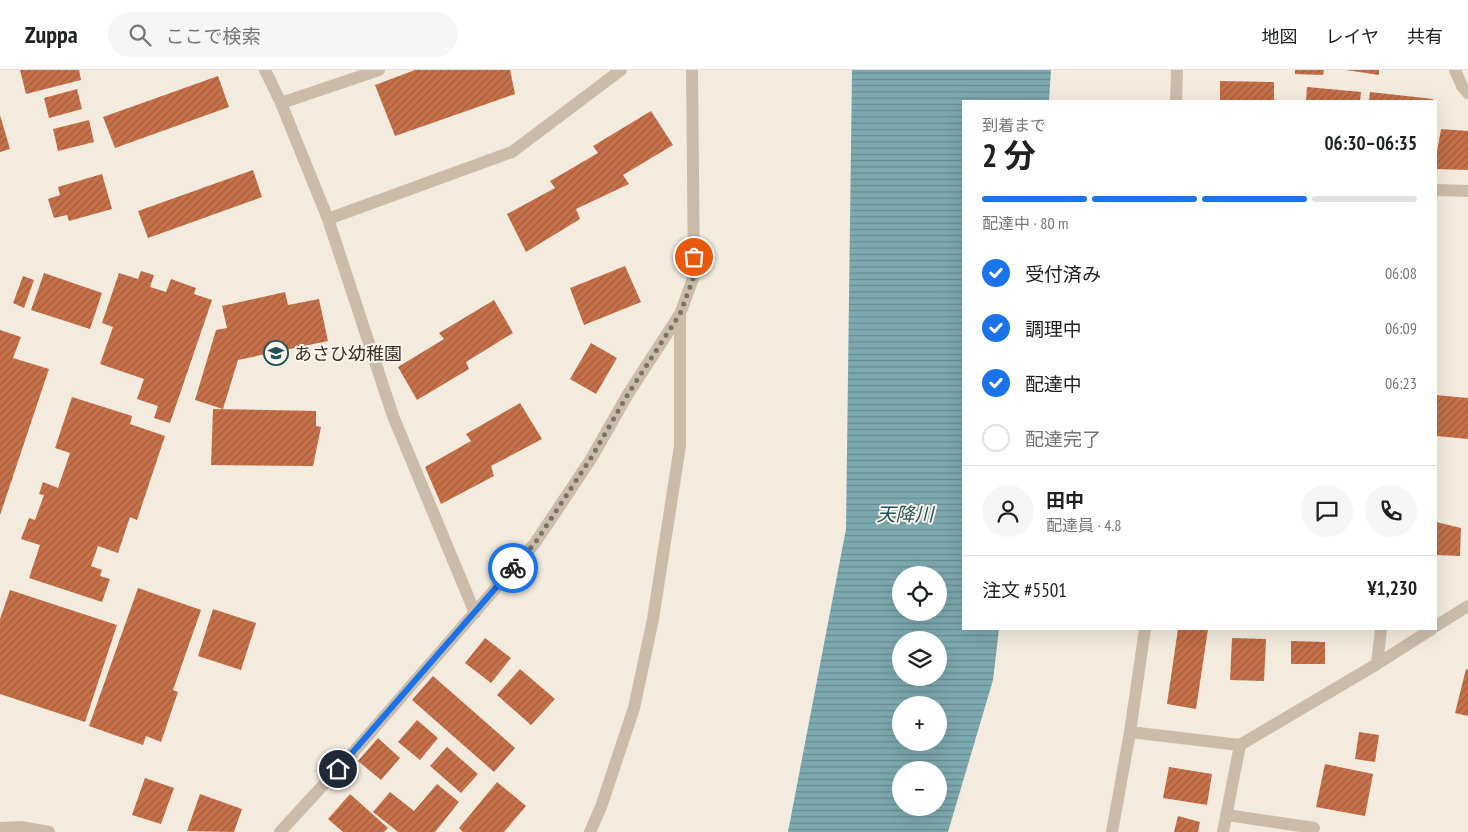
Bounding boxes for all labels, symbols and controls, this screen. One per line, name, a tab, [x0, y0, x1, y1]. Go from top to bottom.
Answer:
search box	[108, 12, 458, 57]
text: Zuppa	[25, 19, 78, 50]
icon: search	[126, 21, 154, 49]
text: ここで検索	[166, 24, 261, 48]
text: 地図	[1262, 25, 1298, 48]
text: レイヤ	[1326, 25, 1379, 48]
text: 共有	[1407, 25, 1443, 48]
text: 到着まで	[982, 115, 1046, 135]
text: 06:30–06:35	[1324, 131, 1417, 155]
text: 2 分	[982, 134, 1036, 176]
text: 配達中 · 80 m	[982, 213, 1068, 233]
pin	[673, 236, 715, 278]
icon: bag	[680, 243, 708, 271]
icon: check	[982, 259, 1010, 287]
text: 受付済み	[1025, 262, 1101, 286]
text: 06:08	[1385, 263, 1417, 283]
icon: check	[982, 314, 1010, 342]
text: 調理中	[1025, 317, 1082, 341]
text: 06:09	[1385, 318, 1417, 338]
school or university icon: あさひ幼稚園	[263, 340, 289, 366]
place label: あさひ幼稚園	[294, 342, 402, 365]
icon: check	[982, 369, 1010, 397]
text: 配達中	[1025, 372, 1082, 396]
text: 06:23	[1385, 373, 1417, 393]
text: 配達完了	[1025, 427, 1101, 451]
button: person	[982, 485, 1034, 537]
button: chat	[1301, 485, 1353, 537]
button: phone	[1365, 485, 1417, 537]
text: 田中	[1046, 488, 1084, 512]
water label: 天降川	[876, 502, 935, 526]
text: 配達員 · 4.8	[1046, 515, 1121, 535]
courier	[488, 543, 538, 593]
icon: bike	[499, 554, 527, 582]
map controls	[892, 566, 947, 816]
button: locate	[892, 566, 947, 621]
text: ¥1,230	[1367, 576, 1417, 600]
text: 注文 #5501	[982, 578, 1067, 602]
button: layers	[892, 631, 947, 686]
button: +	[892, 696, 947, 751]
pin	[317, 748, 359, 790]
icon: home	[324, 755, 352, 783]
button: −	[892, 761, 947, 816]

